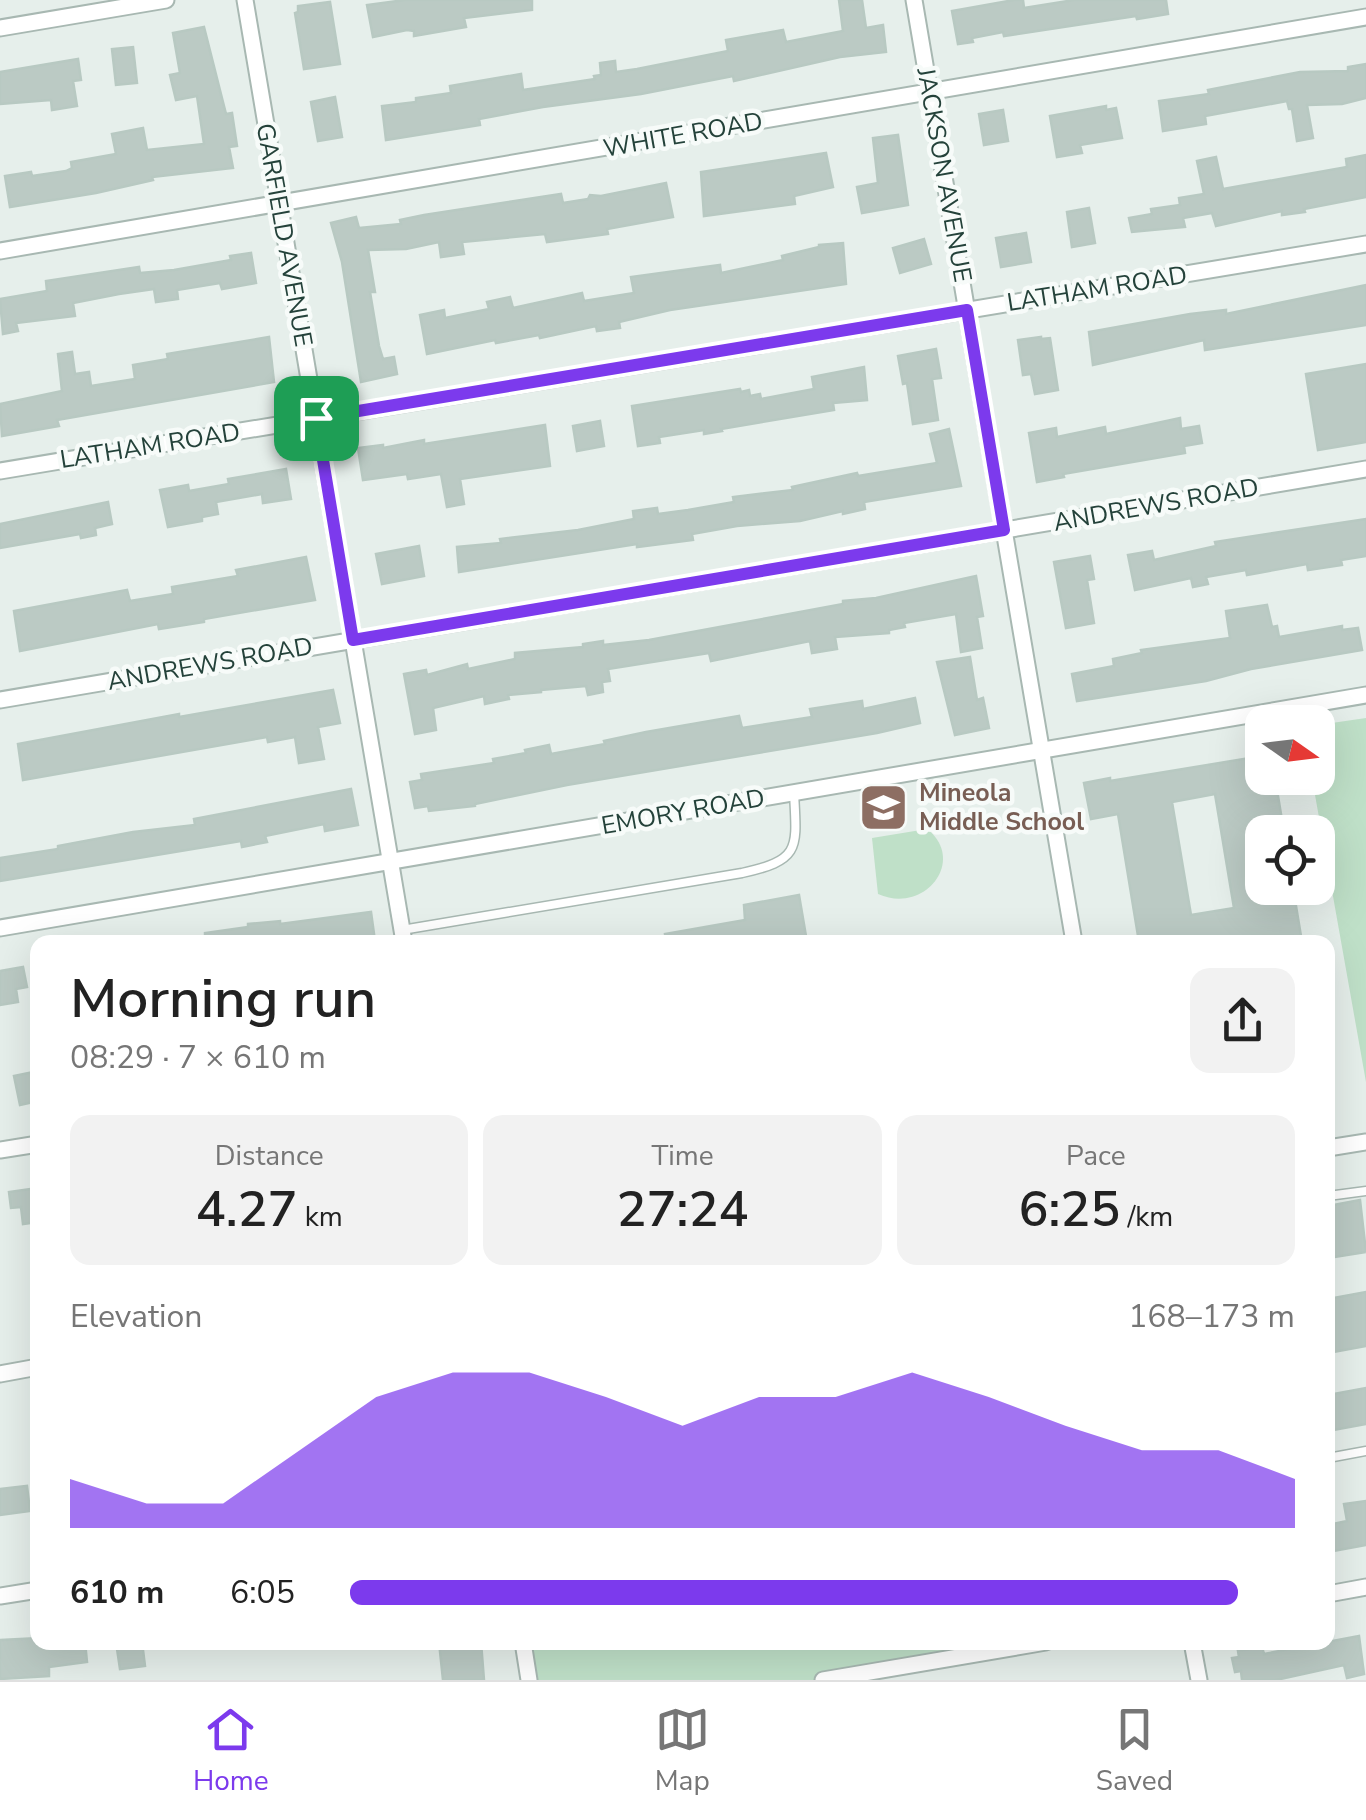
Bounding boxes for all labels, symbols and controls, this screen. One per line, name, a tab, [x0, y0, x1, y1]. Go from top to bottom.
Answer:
street label: JACKSON AVENUE	[908, 64, 980, 285]
street label: WHITE ROAD	[601, 104, 765, 166]
street label: GARFIELD AVENUE	[248, 121, 320, 349]
street label: LATHAM ROAD	[1005, 258, 1189, 320]
pin	[274, 376, 359, 461]
icon: arrive	[289, 391, 344, 446]
street label: LATHAM ROAD	[58, 415, 242, 477]
street label: ANDREWS ROAD	[1051, 470, 1261, 540]
street label: ANDREWS ROAD	[105, 629, 315, 699]
north arrow	[1245, 705, 1335, 795]
map controls	[1245, 705, 1335, 905]
place label: Mineola Middle School	[919, 776, 1084, 839]
street label: EMORY ROAD	[599, 781, 767, 843]
school or university icon: Mineola Middle School	[858, 781, 910, 833]
button: locate	[1245, 815, 1335, 905]
text: Morning run	[70, 961, 376, 1036]
button: share	[1190, 968, 1295, 1073]
text: 08:29 · 7 × 610 m	[70, 1036, 326, 1079]
text: Distance	[215, 1137, 324, 1175]
text: Time	[651, 1137, 714, 1175]
text: Pace	[1066, 1137, 1126, 1175]
text: 4.27	[196, 1175, 298, 1244]
text: 27:24	[617, 1175, 748, 1244]
text: 6:25	[1018, 1175, 1120, 1244]
text: km	[298, 1198, 343, 1236]
text: /km	[1120, 1198, 1173, 1236]
text: Elevation	[70, 1295, 203, 1338]
text: 168–173 m	[1128, 1295, 1295, 1338]
text: 610 m	[70, 1571, 164, 1614]
text: 6:05	[230, 1571, 295, 1614]
tab: Home	[193, 1702, 269, 1800]
tab: Map	[655, 1702, 710, 1800]
tab: Saved	[1096, 1702, 1173, 1800]

